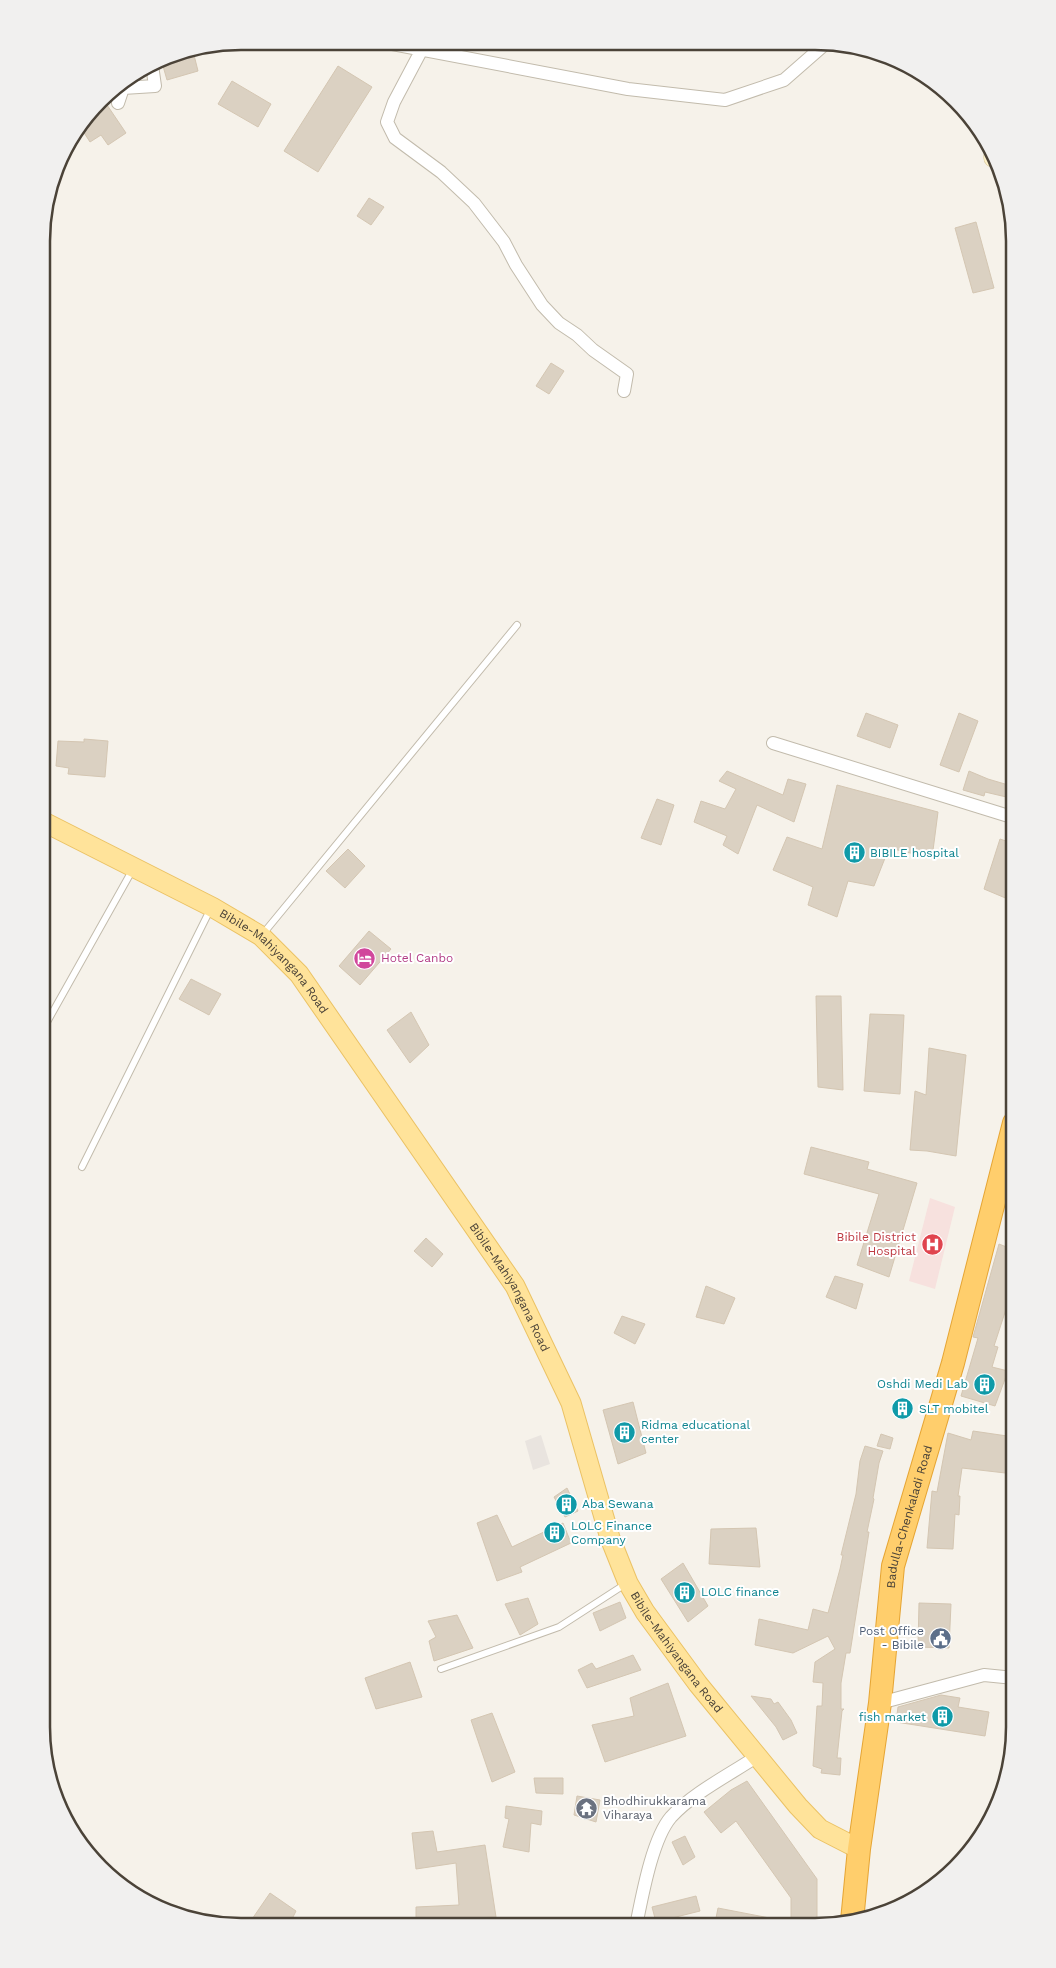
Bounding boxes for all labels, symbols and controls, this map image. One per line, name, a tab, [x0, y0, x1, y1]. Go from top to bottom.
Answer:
building icon: BIBILE hospital	[842, 841, 866, 865]
place label: BIBILE hospital	[870, 846, 959, 860]
street label: Bibile-Mahiyangana Road	[217, 906, 331, 1016]
hotel icon: Hotel Canbo	[353, 946, 377, 970]
place label: Hotel Canbo	[381, 951, 453, 965]
street label: Bibile-Mahiyangana Road	[466, 1220, 552, 1354]
place label: Bibile District Hospital	[837, 1230, 916, 1258]
hospital icon: Bibile District Hospital	[920, 1232, 944, 1256]
building icon: Oshdi Medi Lab	[972, 1372, 996, 1396]
place label: Oshdi Medi Lab	[877, 1377, 968, 1391]
building icon: SLT mobitel	[891, 1397, 915, 1421]
place label: SLT mobitel	[919, 1402, 989, 1416]
place label: Ridma educational center	[641, 1418, 750, 1446]
building icon: Ridma educational center	[613, 1420, 637, 1444]
street label: Badulla-Chenkaladi Road	[884, 1444, 935, 1589]
building icon: Aba Sewana	[554, 1492, 578, 1516]
place label: Aba Sewana	[582, 1497, 654, 1511]
place label: LOLC Finance Company	[571, 1519, 652, 1547]
building icon: LOLC Finance Company	[543, 1521, 567, 1545]
building icon: LOLC finance	[673, 1580, 697, 1604]
place label: LOLC finance	[701, 1585, 779, 1599]
street label: Bibile-Mahiyangana Road	[628, 1589, 726, 1716]
place label: Post Office - Bibile	[859, 1624, 924, 1652]
public building icon: Post Office - Bibile	[928, 1626, 952, 1650]
building icon: fish market	[930, 1705, 954, 1729]
place label: fish market	[859, 1710, 926, 1724]
place label: Bhodhirukkarama Viharaya	[603, 1794, 706, 1822]
temple icon: Bhodhirukkarama Viharaya	[575, 1796, 599, 1820]

